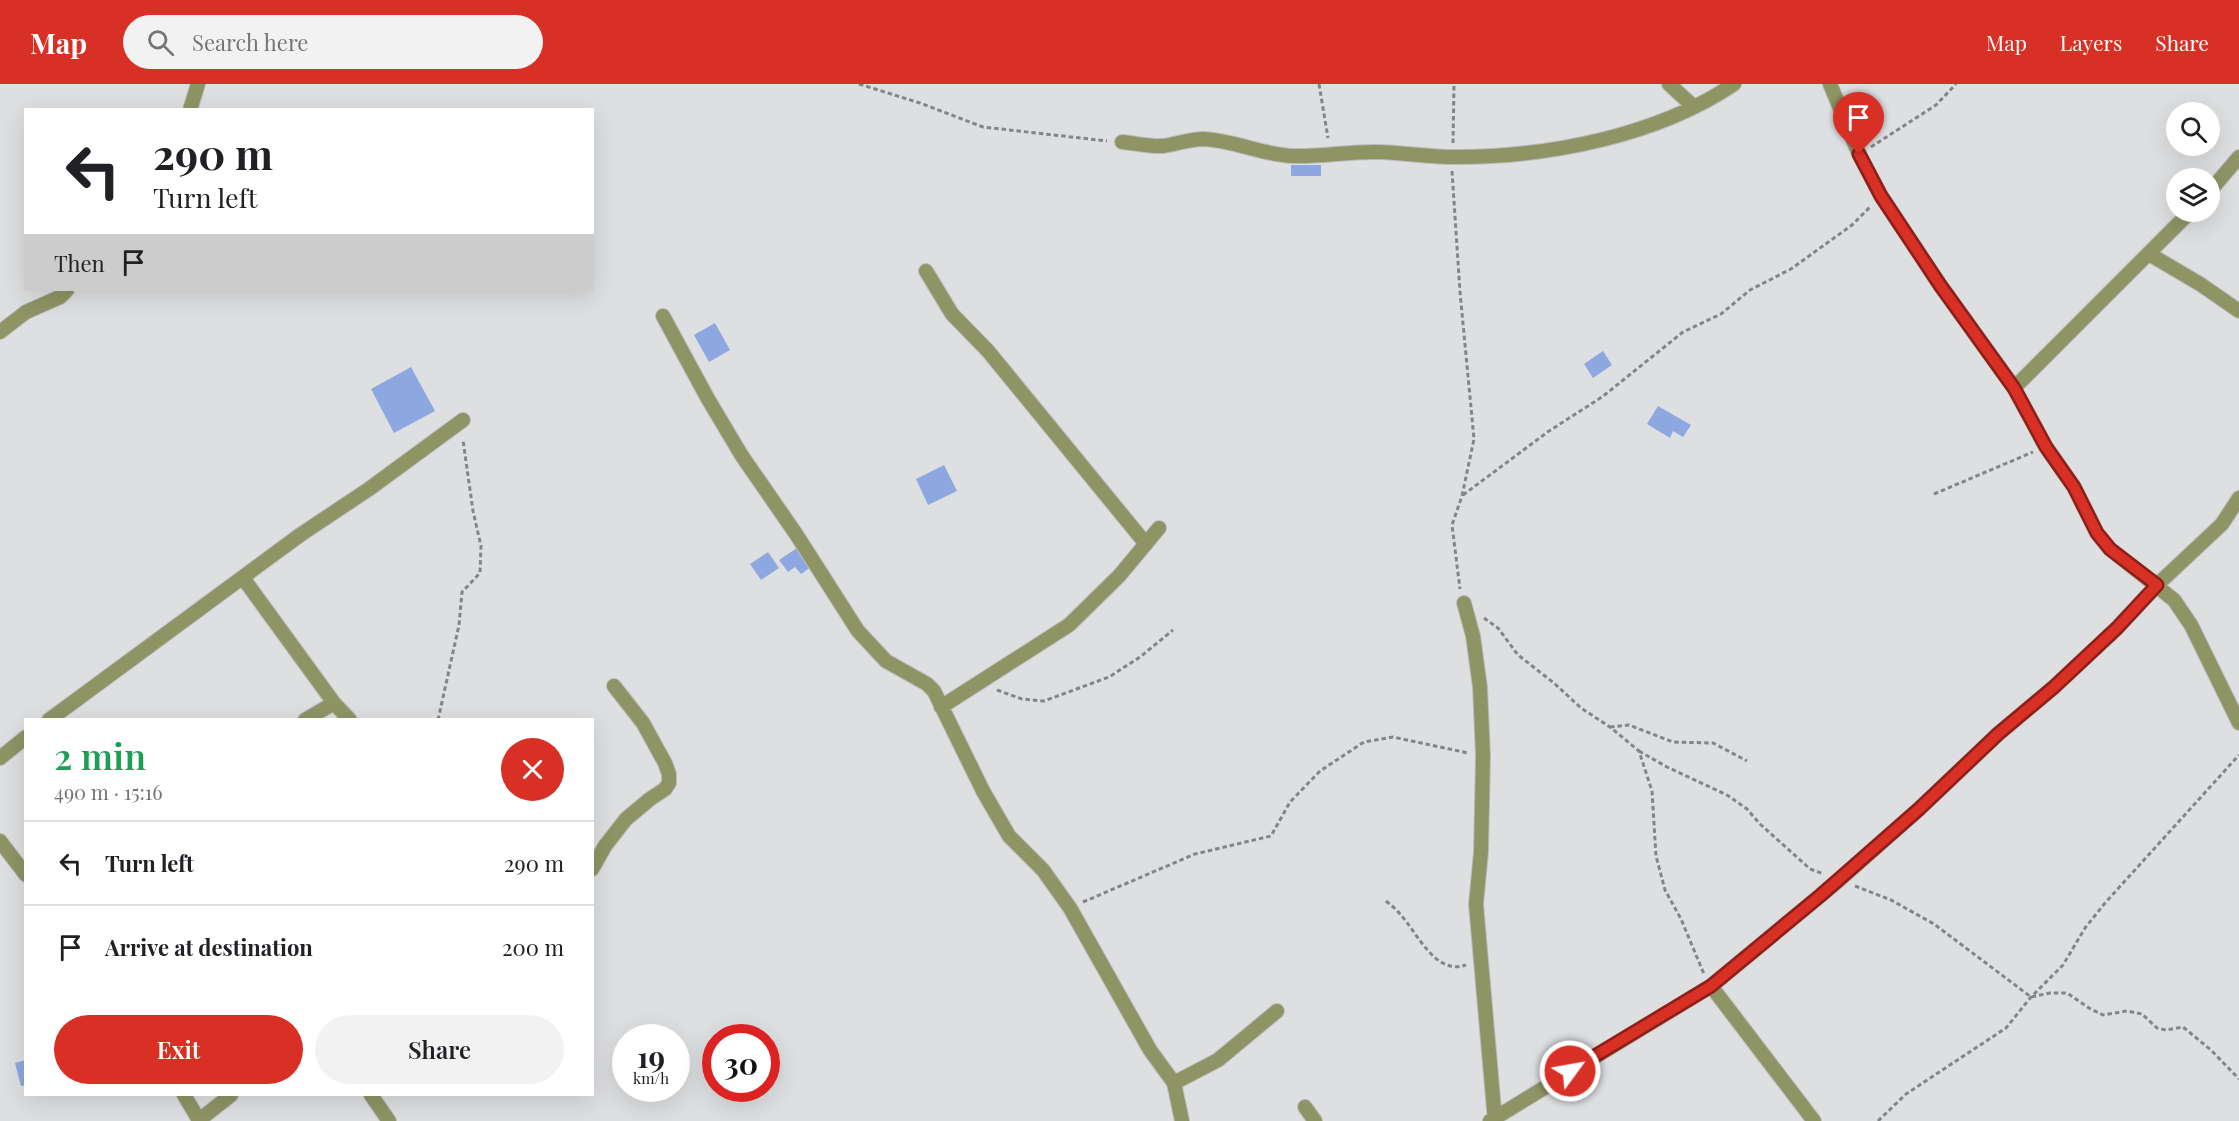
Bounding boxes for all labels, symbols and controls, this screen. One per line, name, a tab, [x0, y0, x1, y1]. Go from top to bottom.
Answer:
search box	[123, 15, 543, 69]
text: Map	[30, 24, 87, 61]
icon: search	[144, 26, 177, 59]
text: Search here	[192, 27, 308, 57]
text: Map	[1986, 28, 2027, 56]
text: Layers	[2060, 28, 2122, 56]
text: Share	[2155, 28, 2209, 56]
pin	[1833, 92, 1884, 154]
icon: arrive	[1842, 101, 1875, 134]
map controls	[2166, 102, 2220, 222]
button: search	[2166, 102, 2220, 156]
text: 290 m	[153, 125, 273, 181]
icon: left	[54, 132, 132, 210]
button: layers	[2166, 168, 2220, 222]
text: Turn left	[153, 179, 257, 215]
icon: arrive	[117, 246, 150, 279]
text: Then	[54, 248, 105, 278]
text: 2 min	[54, 731, 146, 779]
button: close	[501, 738, 564, 801]
text: 490 m · 15:16	[54, 778, 163, 805]
icon: left	[54, 847, 87, 880]
text: Turn left	[105, 848, 194, 878]
text: 290 m	[504, 848, 564, 878]
icon: arrive	[54, 931, 87, 964]
text: Arrive at destination	[105, 932, 313, 962]
text: 200 m	[502, 932, 564, 962]
button: Exit	[54, 1015, 303, 1084]
button: Share	[315, 1015, 564, 1084]
speed limit sign: 30	[702, 1024, 780, 1102]
text: 19	[637, 1036, 665, 1076]
position arrow	[1538, 1039, 1602, 1103]
text: km/h	[633, 1068, 669, 1088]

